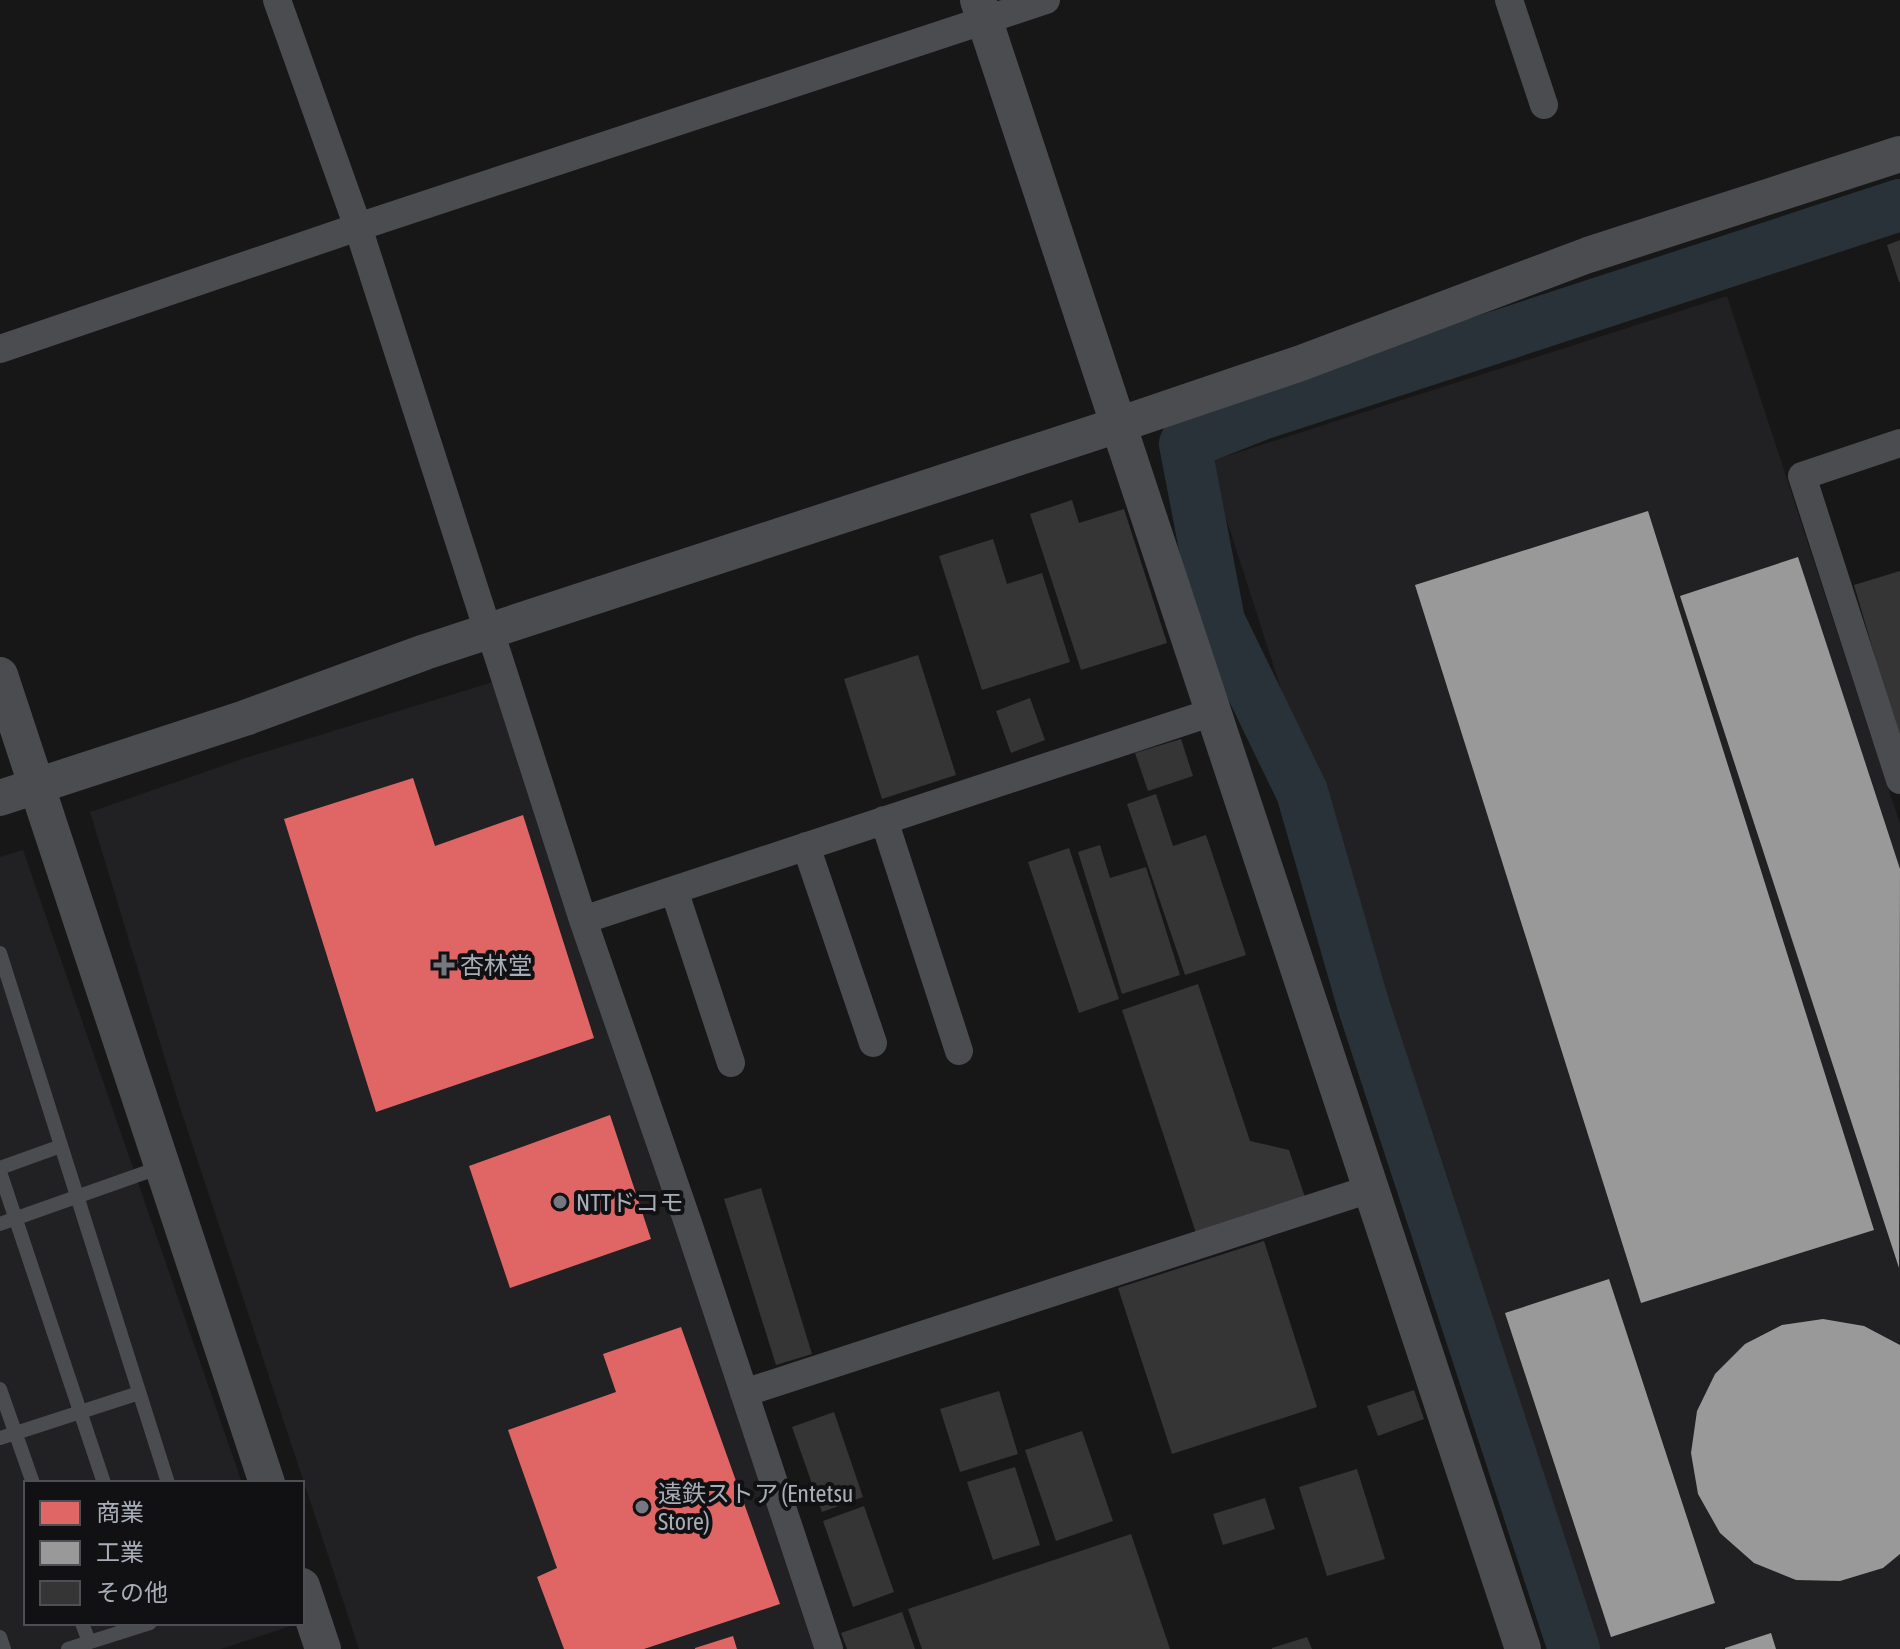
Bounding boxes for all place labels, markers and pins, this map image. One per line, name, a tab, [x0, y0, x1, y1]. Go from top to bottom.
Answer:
place label: 杏林堂	[460, 952, 532, 979]
marker: 杏林堂	[435, 956, 453, 974]
place label: NTTドコモ	[576, 1189, 683, 1216]
marker: NTTドコモ	[551, 1193, 569, 1211]
place label: 遠鉄ストア (Entetsu Store)	[658, 1480, 853, 1535]
marker: 遠鉄ストア (Entetsu Store)	[633, 1498, 651, 1516]

